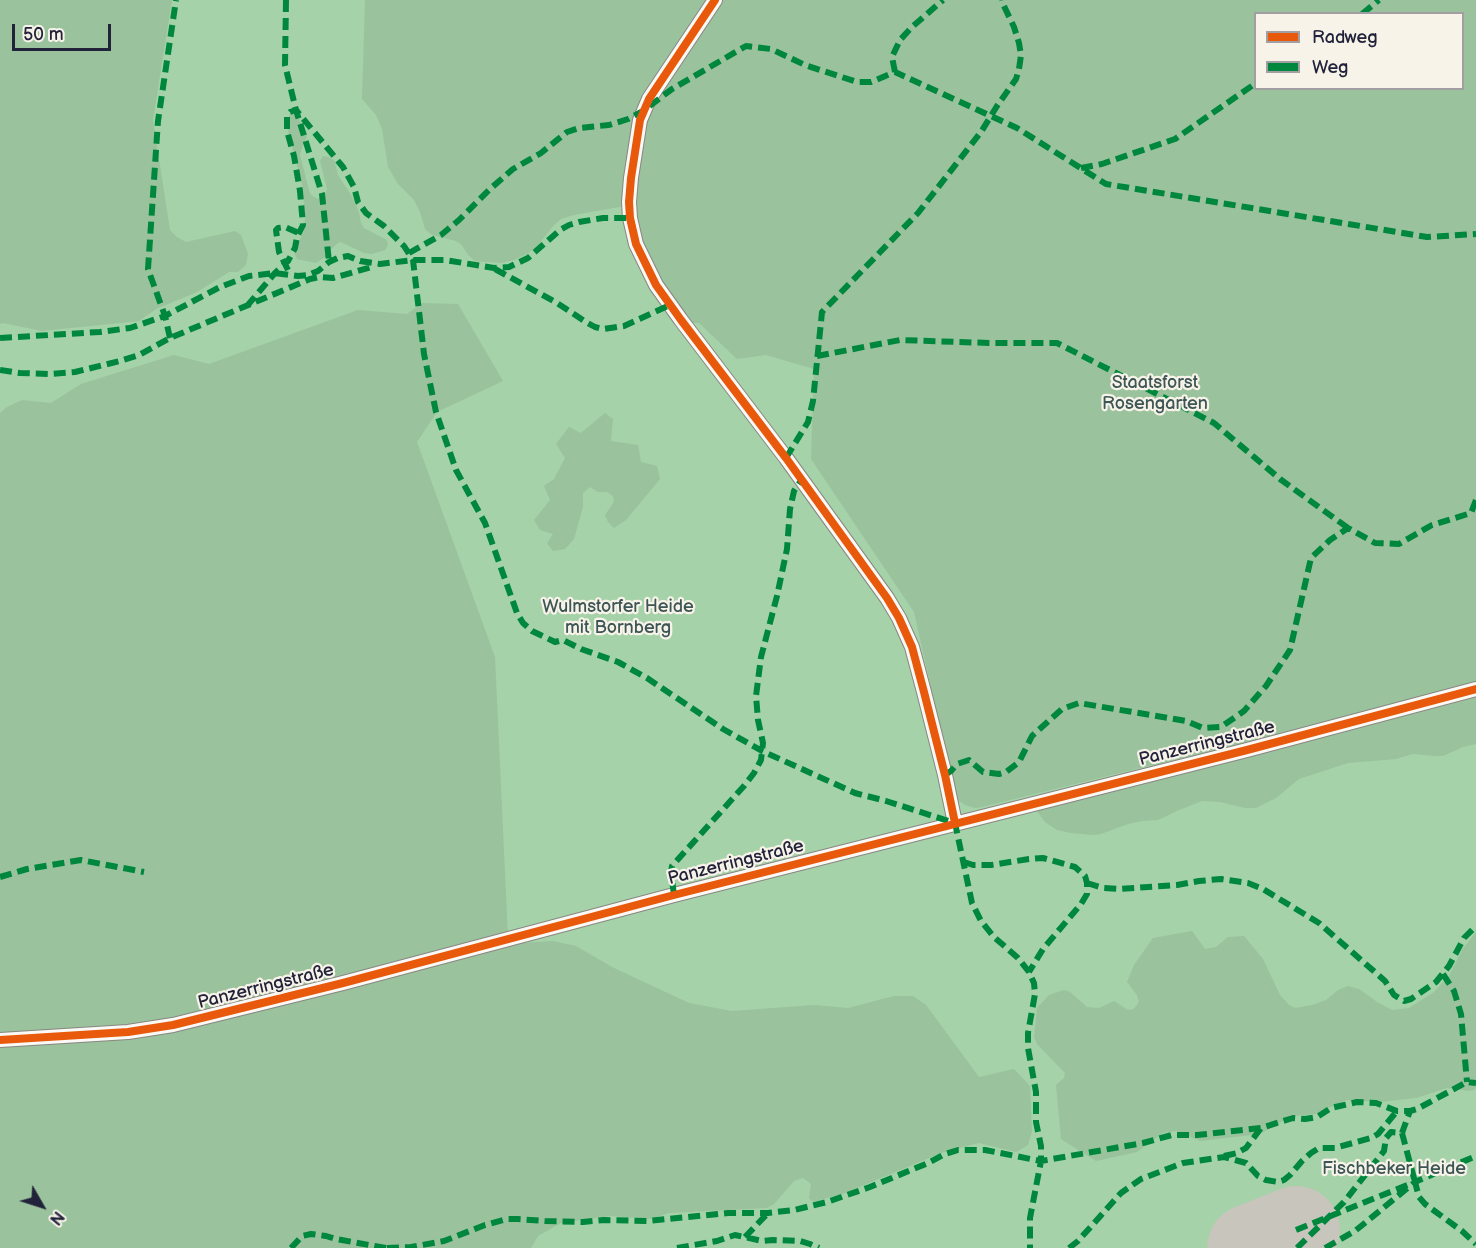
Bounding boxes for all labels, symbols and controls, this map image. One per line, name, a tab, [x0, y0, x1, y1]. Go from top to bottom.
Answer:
scale bar	[15, 12, 114, 50]
legend	[1254, 12, 1464, 90]
text: 50 m	[23, 24, 64, 45]
text: Radweg	[1312, 27, 1378, 48]
text: Weg	[1312, 57, 1348, 78]
park label: Staatsforst Rosengarten	[1102, 372, 1208, 415]
park label: Wulmstorfer Heide mit Bornberg	[542, 596, 694, 638]
street label: Panzerringstraße	[1137, 717, 1277, 771]
street label: Panzerringstraße	[666, 836, 806, 890]
street label: Panzerringstraße	[196, 960, 336, 1014]
park label: Fischbeker Heide	[1322, 1158, 1466, 1180]
north arrow	[12, 1176, 72, 1236]
text: N	[45, 1207, 68, 1228]

